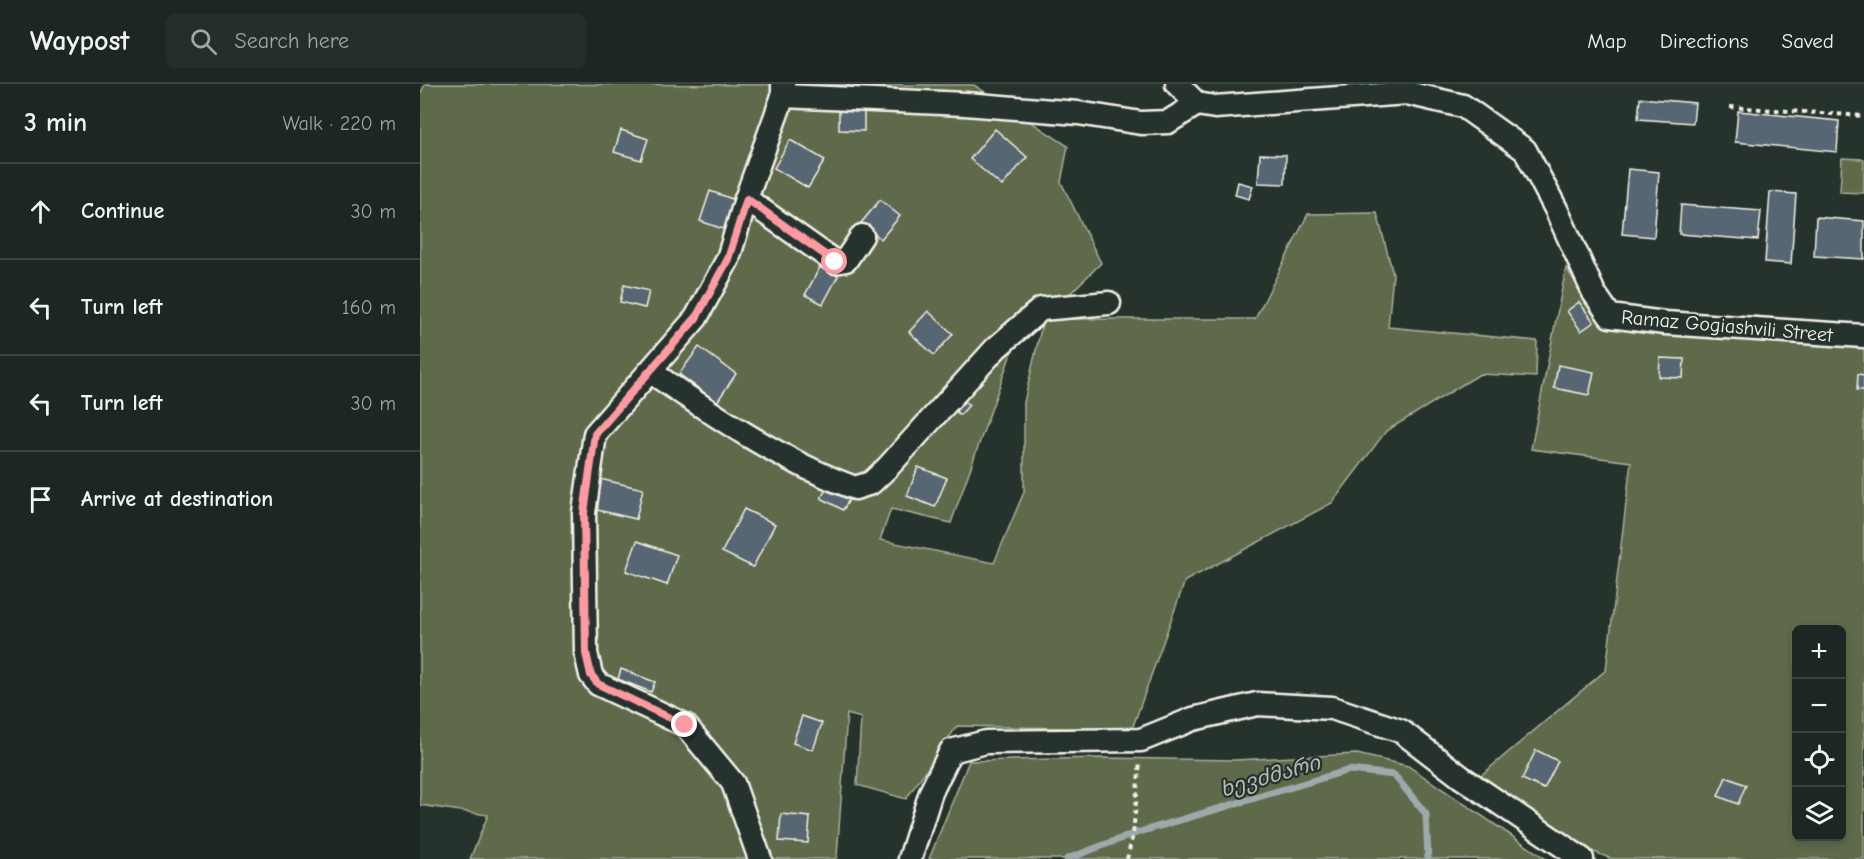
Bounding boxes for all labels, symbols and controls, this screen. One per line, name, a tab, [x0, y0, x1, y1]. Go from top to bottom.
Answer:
search box	[166, 14, 586, 68]
text: Waypost	[30, 25, 130, 57]
icon: search	[187, 25, 220, 58]
text: Search here	[235, 28, 349, 54]
text: Map	[1587, 29, 1627, 53]
text: Directions	[1660, 29, 1749, 53]
text: Saved	[1782, 29, 1834, 53]
text: 3 min	[24, 108, 87, 138]
text: Walk · 220 m	[282, 112, 396, 135]
icon: ahead	[24, 195, 57, 228]
text: Continue	[81, 198, 164, 224]
text: 30 m	[350, 200, 396, 223]
route start	[821, 248, 847, 274]
icon: left	[24, 291, 57, 324]
text: Turn left	[81, 294, 163, 320]
text: 160 m	[342, 296, 396, 319]
street label: Ramaz Gogiashvili Street	[1620, 305, 1835, 347]
icon: left	[24, 387, 57, 420]
text: Turn left	[81, 390, 163, 416]
text: 30 m	[350, 392, 396, 415]
icon: arrive	[24, 483, 57, 516]
text: Arrive at destination	[81, 486, 273, 512]
map controls	[1792, 625, 1846, 841]
button: +	[1792, 625, 1846, 679]
button: −	[1792, 679, 1846, 733]
route end	[671, 711, 697, 737]
button: locate	[1792, 733, 1846, 787]
water label: ხევძმარი	[1217, 750, 1324, 803]
button: layers	[1792, 787, 1846, 841]

